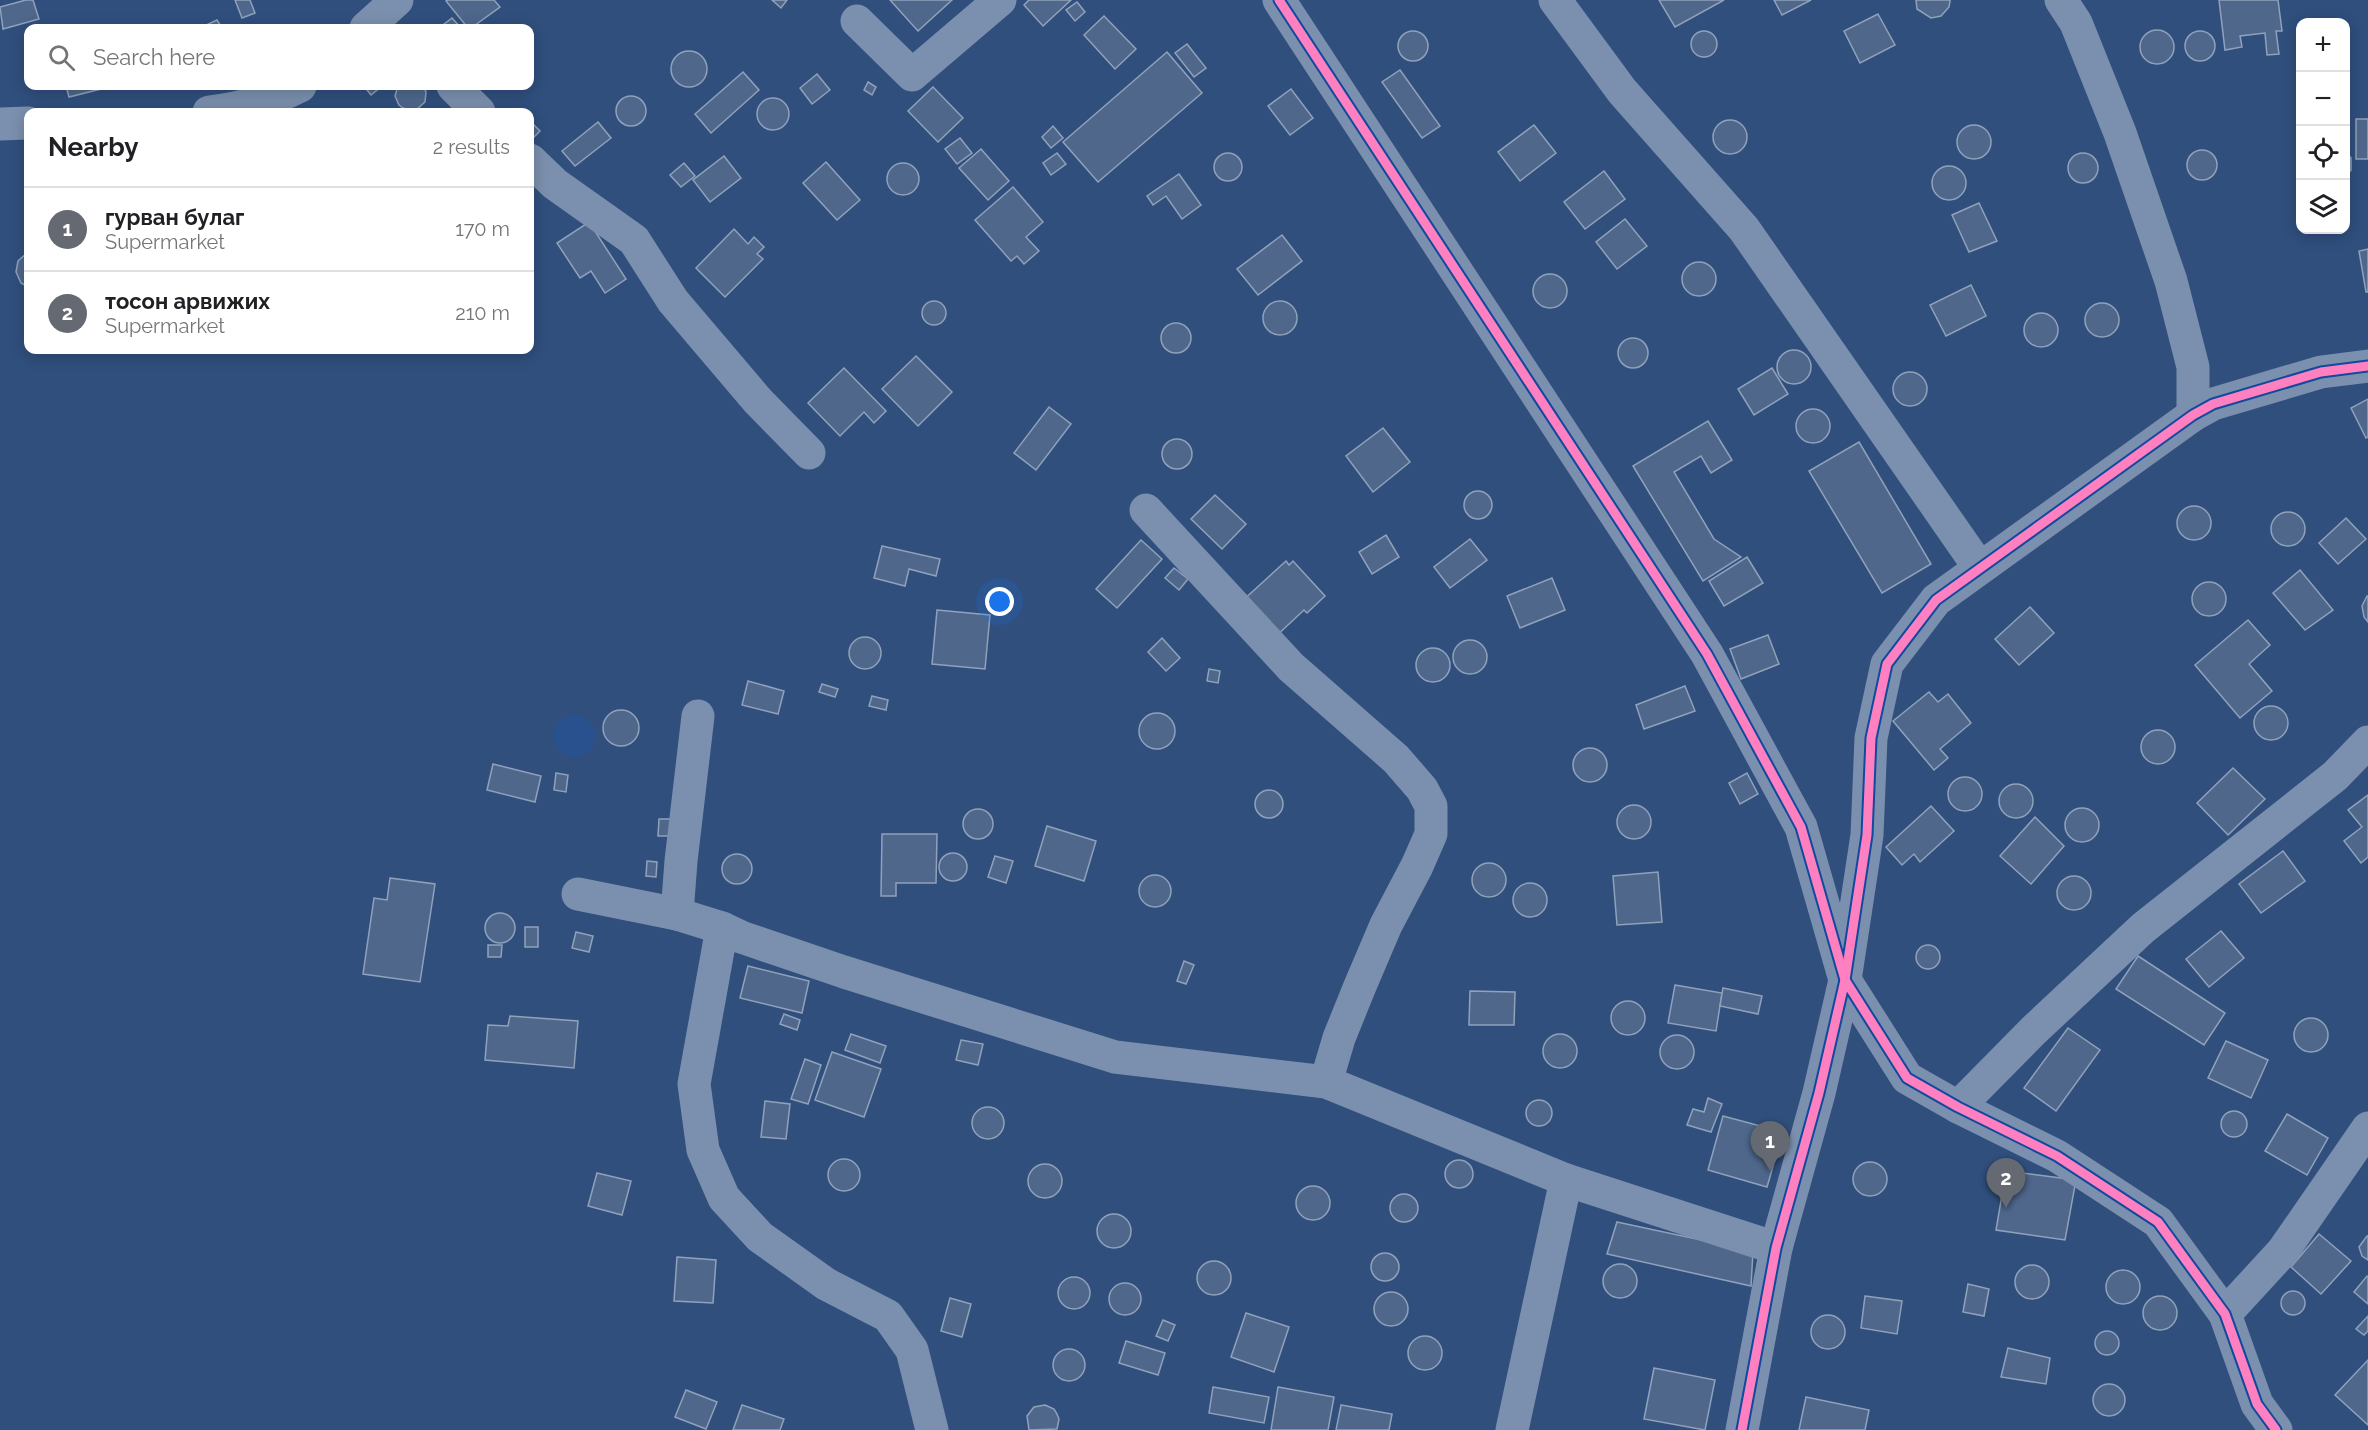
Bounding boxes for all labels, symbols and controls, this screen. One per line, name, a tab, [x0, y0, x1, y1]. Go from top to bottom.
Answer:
map controls	[2296, 18, 2350, 234]
button: +	[2296, 18, 2350, 72]
search box	[24, 24, 534, 90]
icon: search	[45, 41, 78, 74]
text: Search here	[93, 44, 215, 70]
button: −	[2296, 72, 2350, 126]
button: locate	[2296, 126, 2350, 180]
text: Nearby	[48, 132, 138, 162]
text: 2 results	[433, 135, 510, 159]
button: layers	[2296, 180, 2350, 234]
text: гурван булаг	[105, 204, 244, 230]
text: 1	[63, 217, 72, 241]
text: 170 m	[455, 217, 510, 241]
text: Supermarket	[105, 230, 225, 254]
text: тосон арвижих	[105, 288, 270, 314]
text: 2	[62, 301, 73, 325]
text: 210 m	[455, 301, 510, 325]
text: Supermarket	[105, 314, 225, 338]
your location	[985, 587, 1014, 616]
pin: 1	[1750, 1122, 1790, 1171]
pin: 2	[1986, 1158, 2026, 1208]

